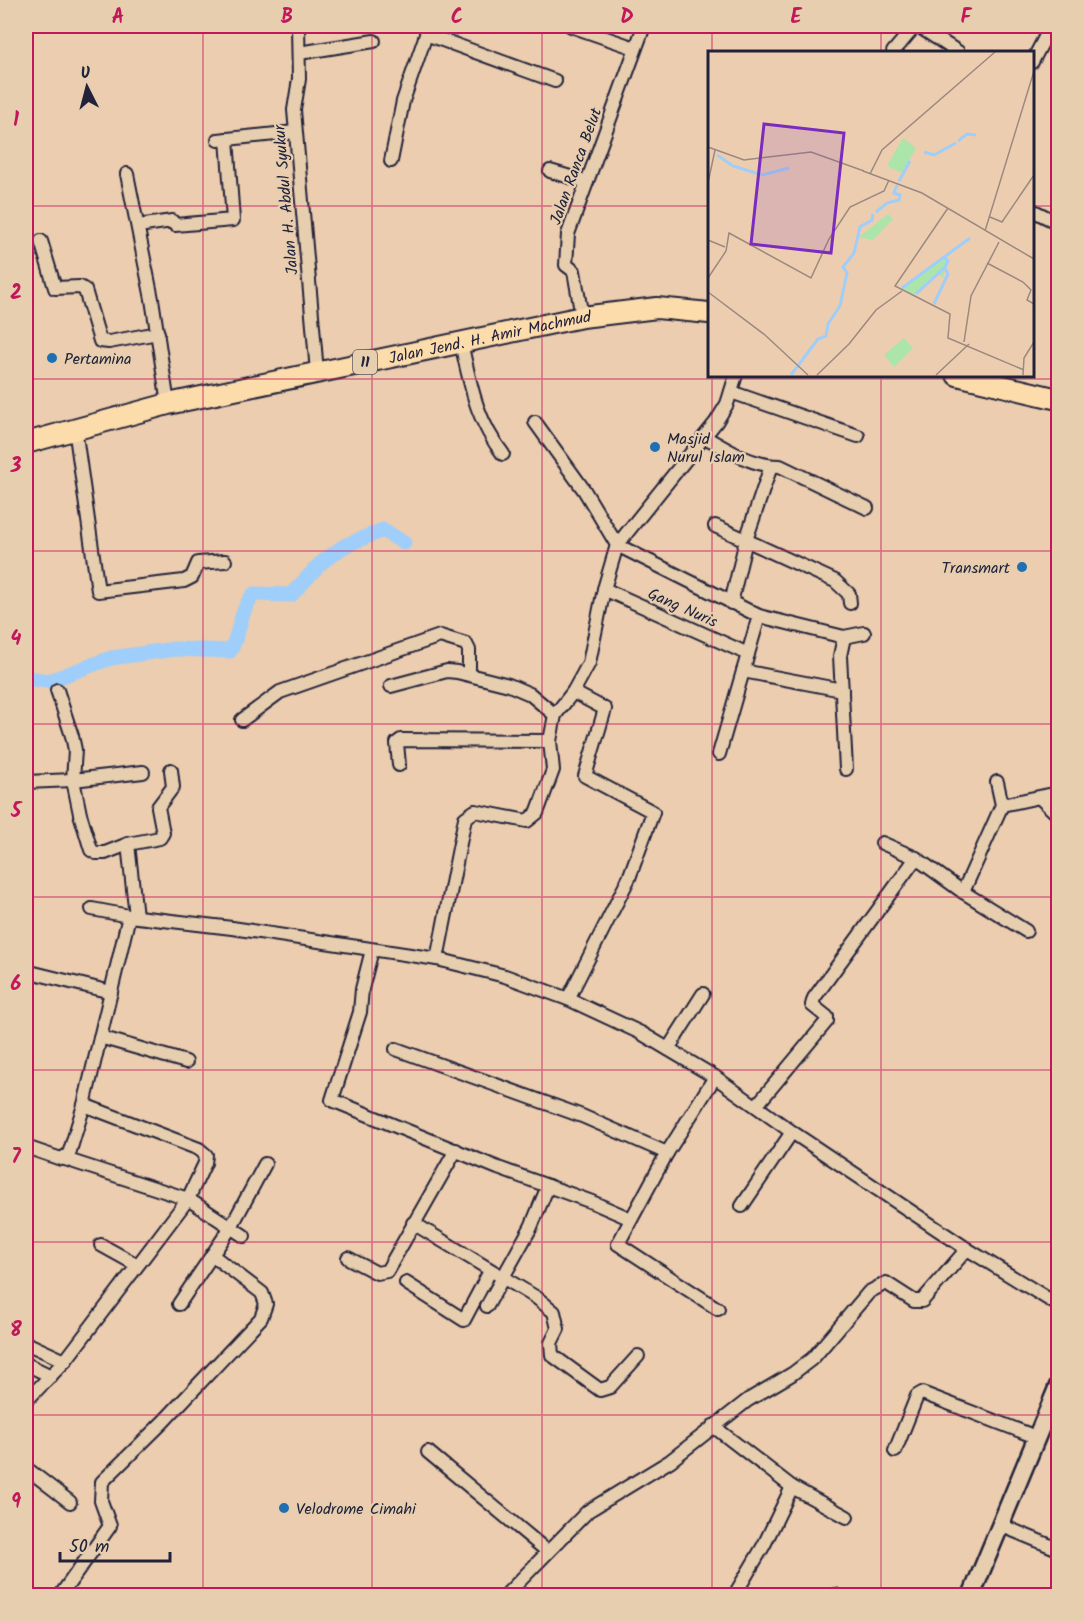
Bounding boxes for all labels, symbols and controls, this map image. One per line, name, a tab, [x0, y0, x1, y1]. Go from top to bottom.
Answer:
text: A	[112, 2, 124, 34]
text: B	[281, 2, 293, 34]
text: C	[451, 2, 463, 34]
text: D	[620, 2, 634, 34]
text: E	[790, 2, 802, 34]
text: F	[961, 2, 973, 34]
inset map	[708, 51, 1033, 376]
north arrow	[57, 57, 117, 117]
text: U	[80, 61, 92, 87]
street label: Jalan Ranca Belut	[544, 104, 609, 229]
text: 1	[13, 105, 19, 137]
street label: Jalan H. Abdul Syukur	[267, 122, 306, 276]
text: 2	[10, 278, 22, 310]
street label: Jalan Jend. H. Amir Machmud	[387, 305, 593, 371]
place label: Pertamina	[64, 347, 131, 372]
road number: 11	[353, 350, 377, 374]
marker: Pertamina	[45, 351, 59, 365]
place label: Masjid Nurul Islam	[667, 427, 745, 470]
marker: Masjid Nurul Islam	[648, 440, 662, 454]
text: 3	[10, 451, 22, 483]
place label: Transmart	[942, 556, 1011, 581]
marker: Transmart	[1015, 560, 1029, 574]
street label: Gang Nuris	[643, 582, 722, 635]
text: 4	[11, 624, 22, 656]
text: 5	[10, 796, 23, 828]
text: 6	[11, 969, 22, 1001]
text: 7	[11, 1142, 21, 1174]
text: 8	[10, 1315, 22, 1347]
text: 9	[11, 1487, 21, 1519]
place label: Velodrome Cimahi	[296, 1497, 417, 1522]
marker: Velodrome Cimahi	[277, 1501, 291, 1515]
scale bar	[60, 1525, 170, 1563]
text: 50 m	[69, 1533, 109, 1562]

